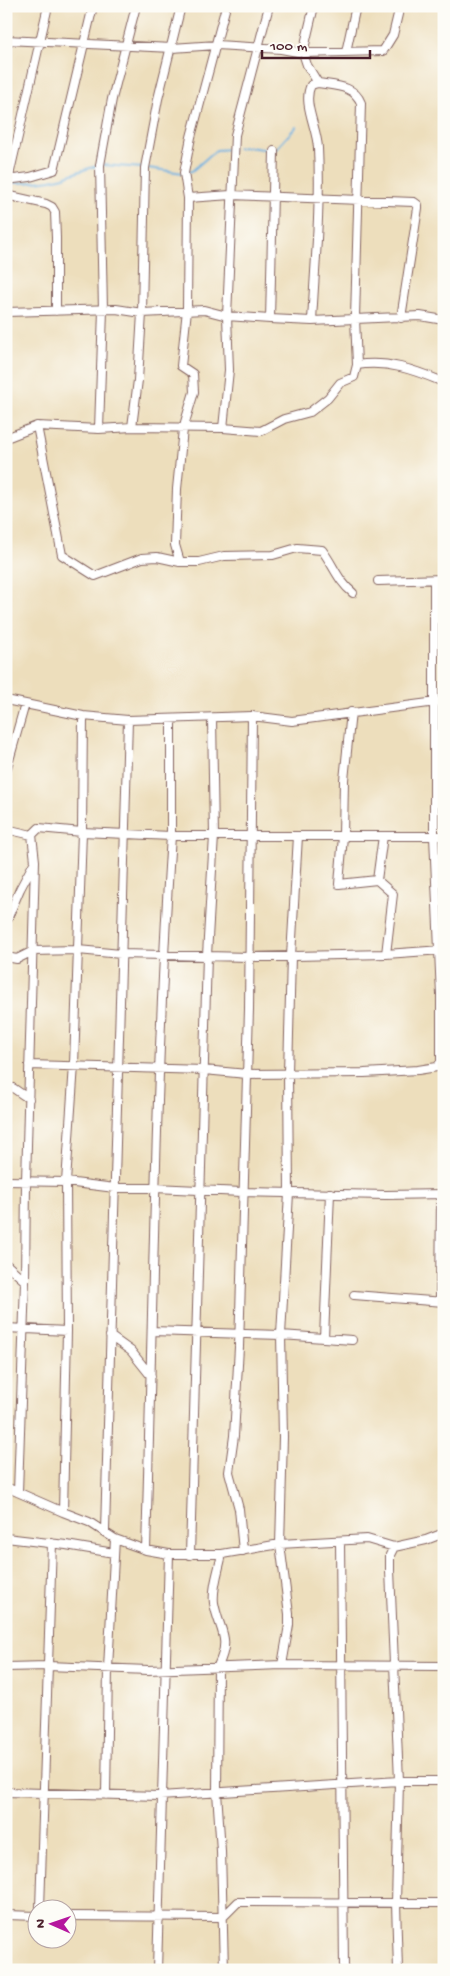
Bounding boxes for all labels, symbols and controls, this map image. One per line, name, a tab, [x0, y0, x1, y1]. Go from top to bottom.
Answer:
scale bar	[262, 28, 370, 60]
text: 100 m	[269, 38, 308, 56]
north arrow	[28, 1898, 78, 1948]
text: N	[33, 1919, 50, 1928]

